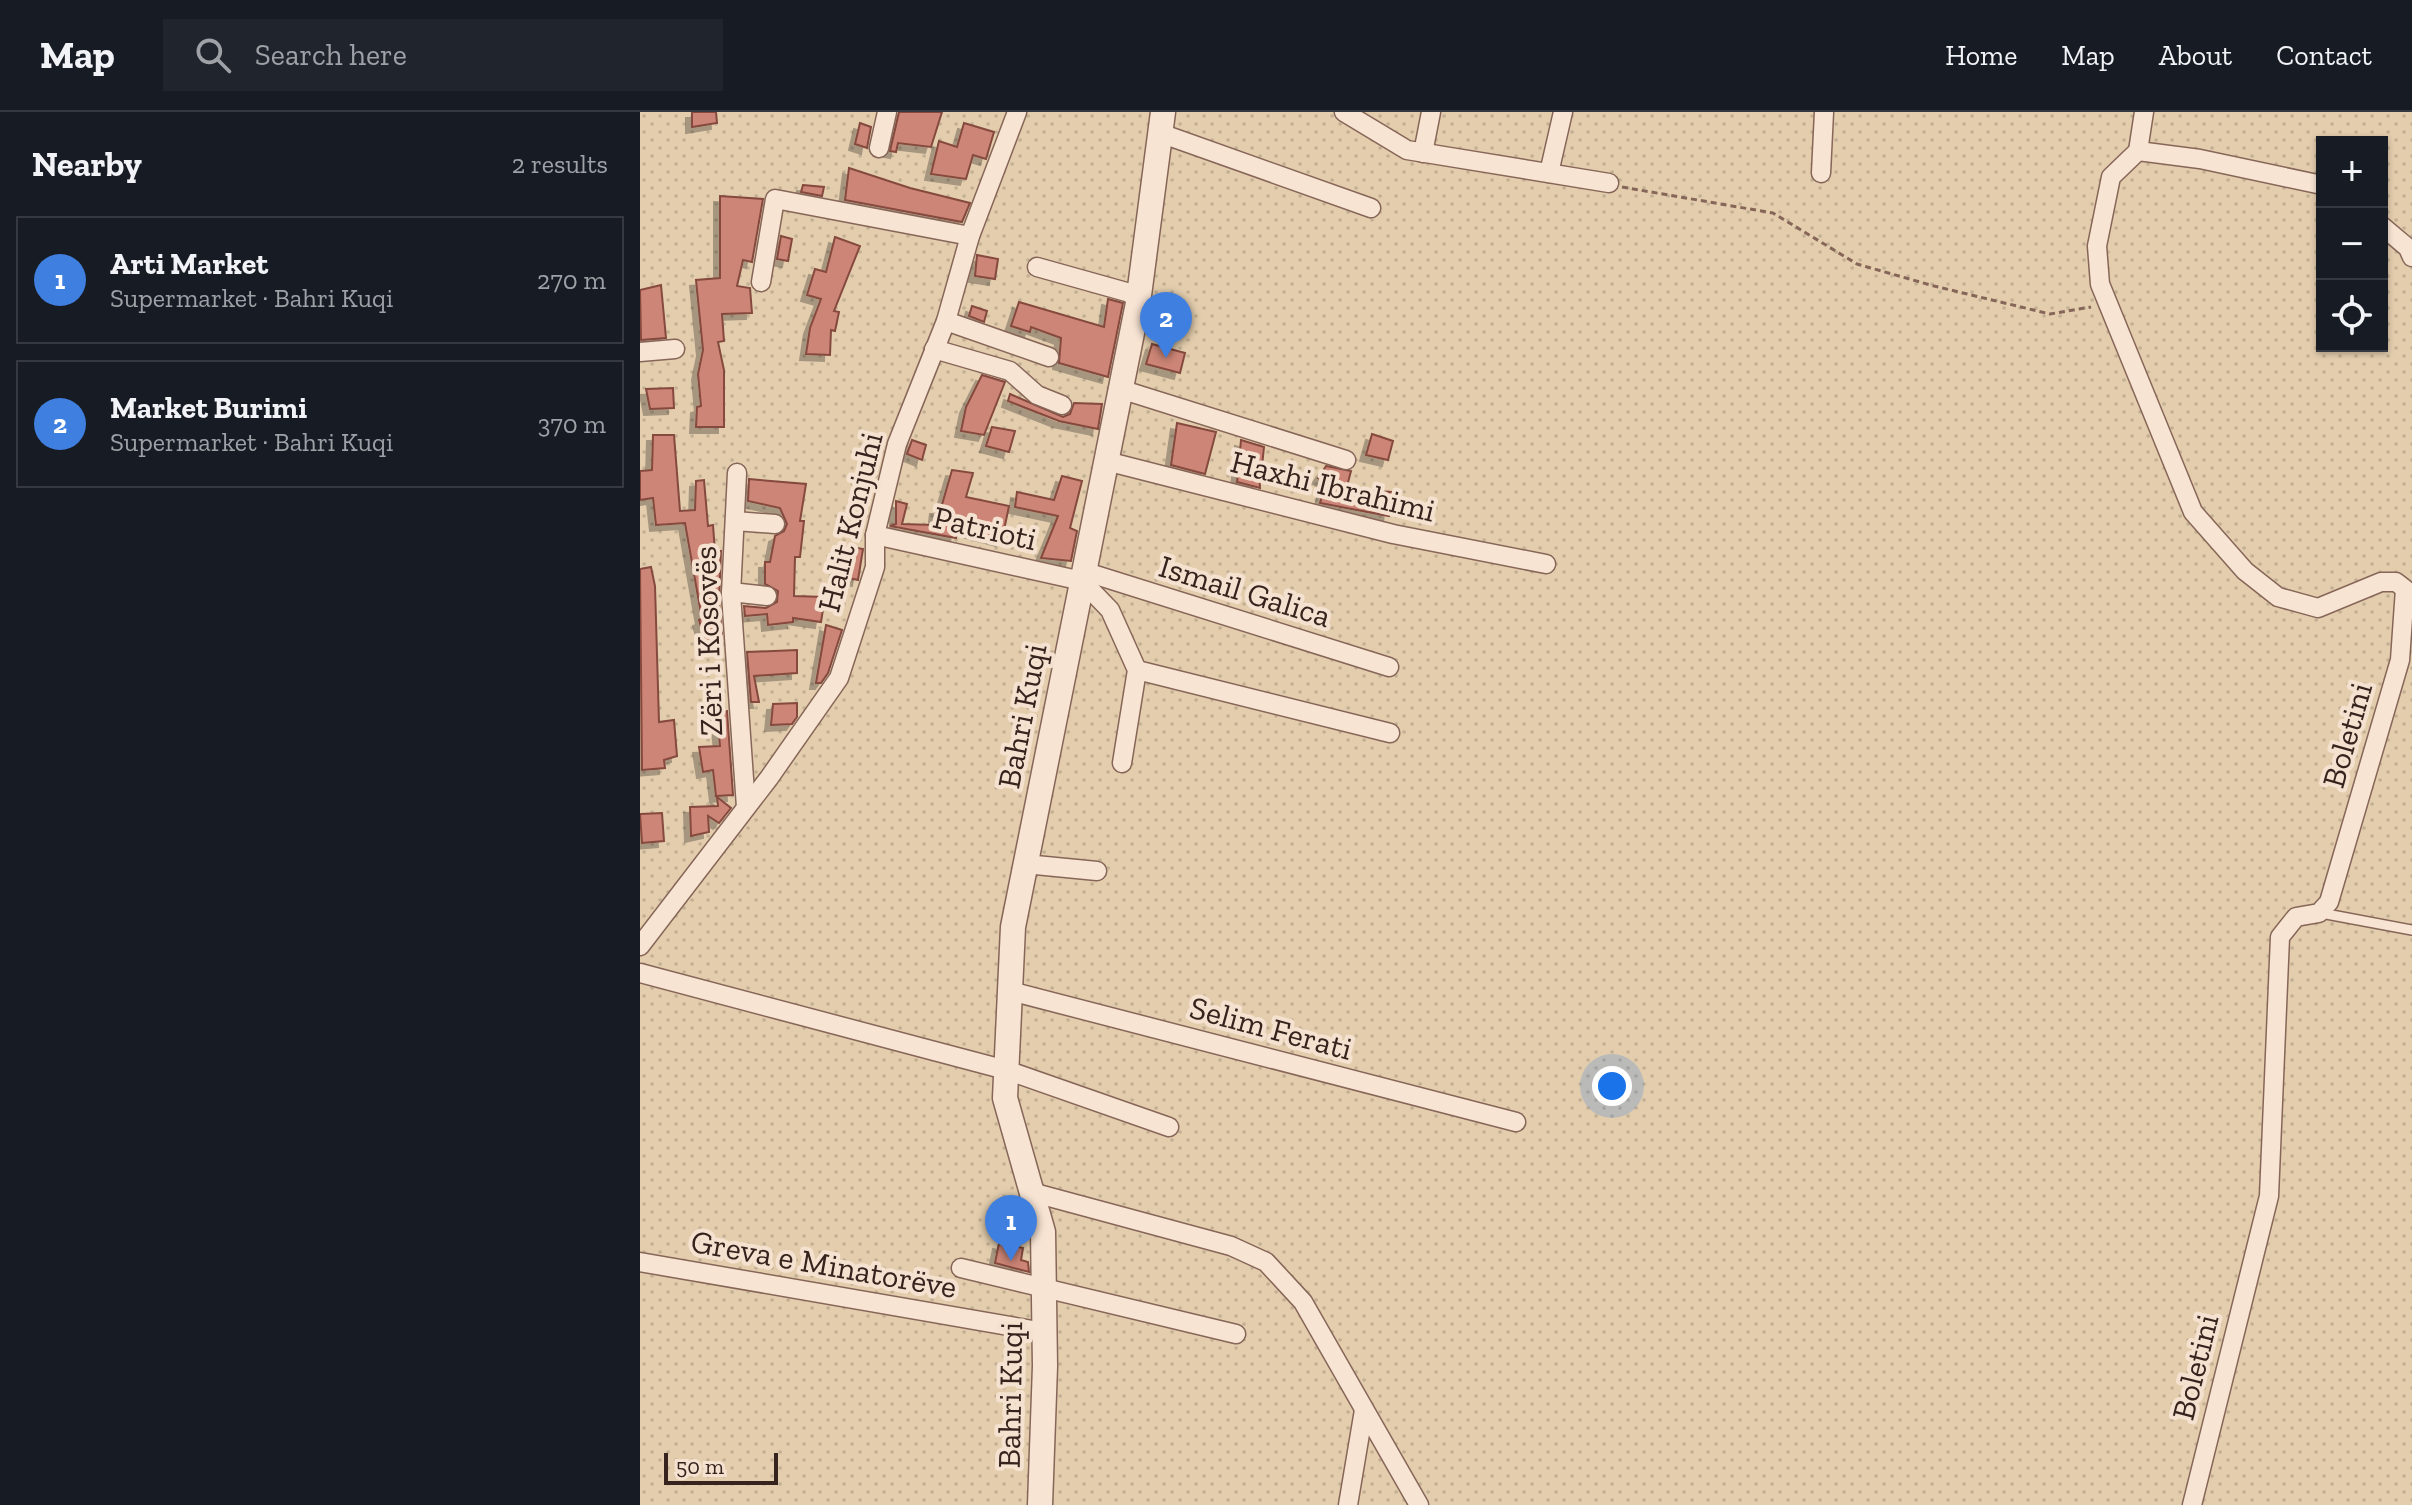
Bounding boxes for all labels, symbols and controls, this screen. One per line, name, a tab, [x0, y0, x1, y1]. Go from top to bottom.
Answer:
search box	[163, 19, 723, 91]
text: Map	[40, 32, 115, 78]
icon: search	[191, 33, 235, 77]
text: Search here	[255, 37, 407, 73]
text: Home	[1945, 39, 2017, 72]
text: Map	[2061, 39, 2115, 72]
text: About	[2159, 39, 2232, 72]
text: Contact	[2276, 39, 2372, 72]
map controls	[2316, 136, 2388, 352]
button: +	[2316, 136, 2388, 208]
text: Nearby	[32, 144, 142, 185]
text: 2 results	[512, 148, 608, 180]
button: −	[2316, 208, 2388, 280]
text: Arti Market	[110, 246, 268, 282]
text: 1	[55, 264, 65, 296]
text: 270 m	[537, 264, 606, 296]
button: locate	[2316, 280, 2388, 352]
text: Supermarket · Bahri Kuqi	[110, 282, 393, 314]
pin: 2	[1140, 292, 1192, 358]
text: Market Burimi	[110, 390, 307, 426]
text: 2	[53, 408, 67, 440]
text: 370 m	[538, 408, 606, 440]
text: Supermarket · Bahri Kuqi	[110, 426, 393, 458]
street label: Halit Konjuhi	[809, 428, 891, 616]
street label: Haxhi Ibrahimi	[1227, 442, 1439, 530]
street label: Patrioti	[929, 498, 1041, 558]
street label: Zëri i Kosovës	[686, 545, 730, 737]
street label: Ismail Galica	[1155, 547, 1335, 635]
street label: Bahri Kuqi	[989, 640, 1055, 792]
street label: Boletini	[2314, 678, 2380, 792]
street label: Selim Ferati	[1186, 988, 1356, 1068]
your location	[1592, 1066, 1632, 1106]
pin: 1	[985, 1195, 1037, 1261]
street label: Greva e Minatorëve	[688, 1222, 960, 1306]
street label: Boletini	[2164, 1310, 2226, 1424]
street label: Bahri Kuqi	[990, 1321, 1030, 1469]
scale bar	[664, 1449, 778, 1485]
text: 50 m	[676, 1453, 724, 1480]

